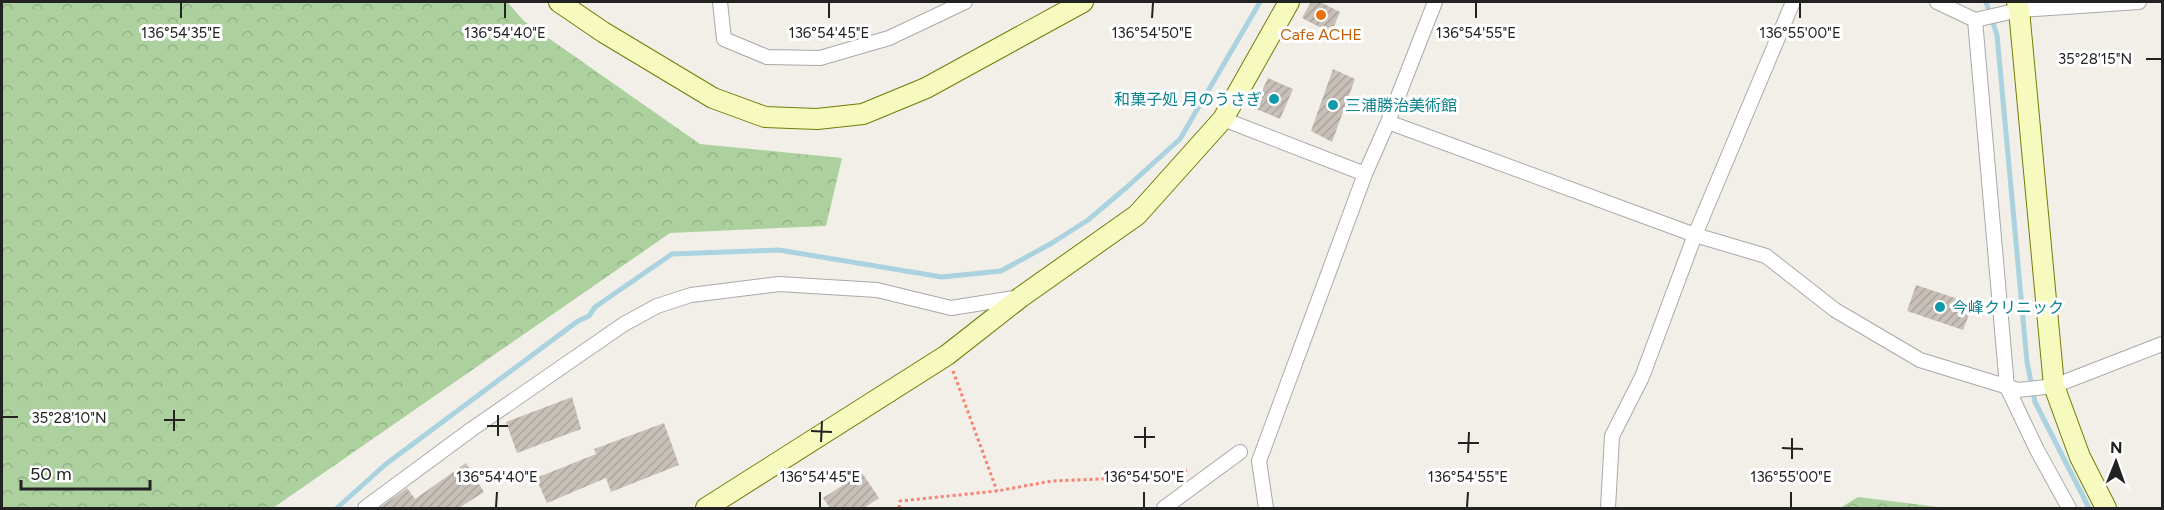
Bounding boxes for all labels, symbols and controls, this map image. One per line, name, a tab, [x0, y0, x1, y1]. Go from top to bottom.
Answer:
marker: Cafe ACHE	[1314, 8, 1328, 22]
text: 136°54'35"E	[141, 24, 221, 42]
text: 136°54'40"E	[464, 24, 546, 42]
text: 136°54'45"E	[789, 24, 869, 42]
text: 136°54'50"E	[1111, 24, 1193, 42]
text: 136°54'55"E	[1436, 24, 1516, 42]
text: 136°55'00"E	[1759, 24, 1841, 42]
place label: Cafe ACHE	[1280, 25, 1362, 44]
text: 35°28'15"N	[2058, 50, 2132, 68]
place label: 和菓子処 月のうさぎ	[1114, 90, 1262, 109]
marker: 和菓子処 月のうさぎ	[1267, 92, 1281, 106]
place label: 三浦勝治美術館	[1345, 96, 1457, 115]
marker: 三浦勝治美術館	[1326, 98, 1340, 112]
place label: 今峰クリニック	[1952, 298, 2064, 317]
marker: 今峰クリニック	[1933, 300, 1947, 314]
text: 35°28'10"N	[31, 409, 107, 427]
north arrow	[2086, 432, 2146, 492]
text: N	[2110, 438, 2123, 457]
scale bar	[21, 453, 150, 491]
text: 50 m	[30, 463, 72, 485]
text: 136°54'40"E	[456, 468, 538, 486]
text: 136°54'45"E	[780, 468, 860, 486]
text: 136°54'50"E	[1103, 468, 1185, 486]
text: 136°54'55"E	[1428, 468, 1508, 486]
text: 136°55'00"E	[1750, 468, 1832, 486]

